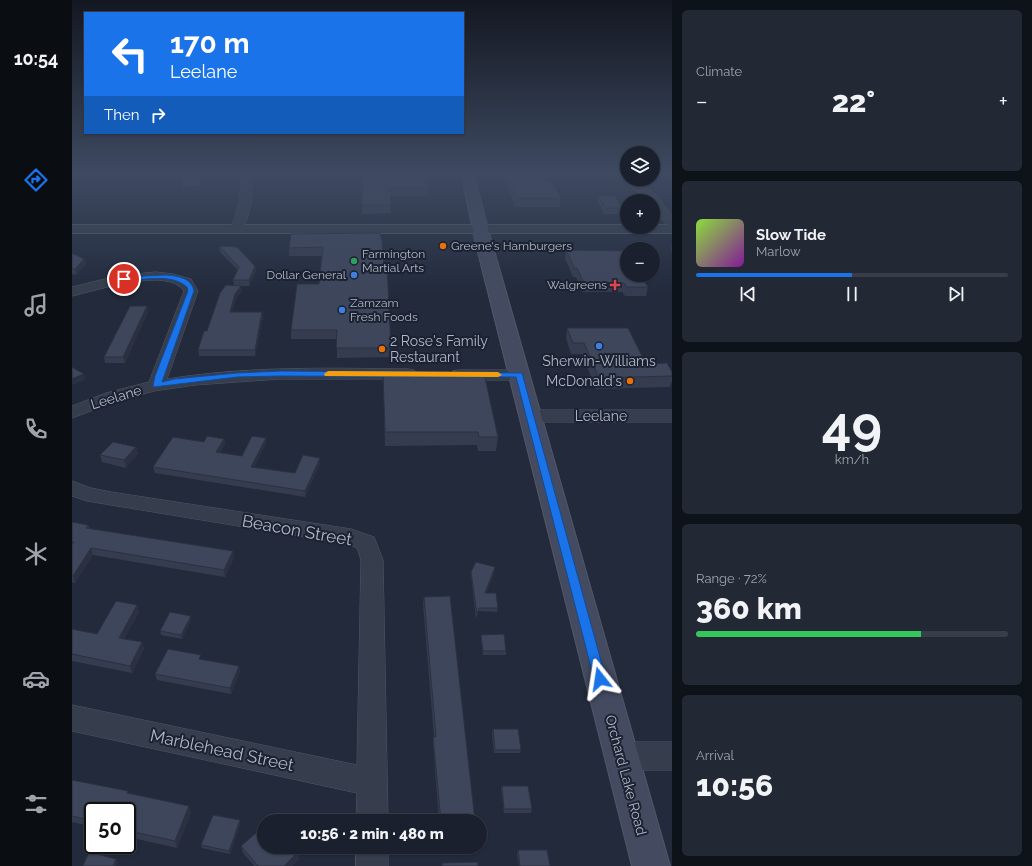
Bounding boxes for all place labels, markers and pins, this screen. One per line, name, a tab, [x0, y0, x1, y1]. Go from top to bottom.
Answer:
place label: Greene's Hamburgers	[451, 239, 572, 253]
marker: Greene's Hamburgers	[438, 241, 448, 251]
place label: Farmington Martial Arts	[362, 247, 425, 275]
marker: Farmington Martial Arts	[349, 256, 359, 266]
pin	[107, 262, 141, 296]
place label: Dollar General	[267, 268, 347, 282]
marker: Dollar General	[349, 270, 359, 280]
place label: Walgreens	[547, 278, 607, 292]
marker: Walgreens	[610, 280, 620, 290]
place label: Zamzam Fresh Foods	[350, 296, 418, 324]
marker: Zamzam Fresh Foods	[337, 305, 347, 315]
place label: 2 Rose's Family Restaurant	[390, 333, 488, 365]
marker: Sherwin-Williams	[594, 341, 604, 351]
marker: 2 Rose's Family Restaurant	[377, 344, 387, 354]
place label: Sherwin-Williams	[542, 353, 656, 369]
place label: McDonald's	[546, 373, 622, 389]
marker: McDonald's	[625, 376, 635, 386]

